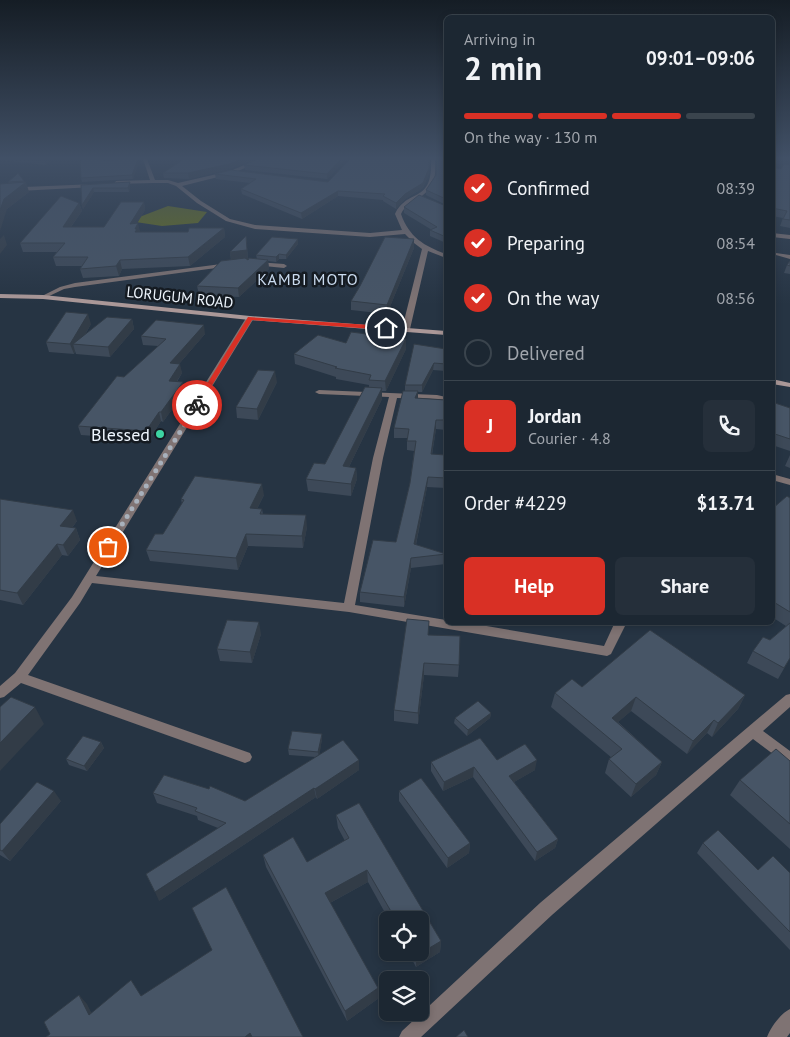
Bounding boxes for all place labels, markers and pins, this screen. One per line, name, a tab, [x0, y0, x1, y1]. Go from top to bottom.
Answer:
pin	[365, 307, 407, 349]
place label: Blessed	[91, 423, 150, 446]
marker: Blessed	[154, 428, 166, 440]
pin	[87, 526, 129, 568]

